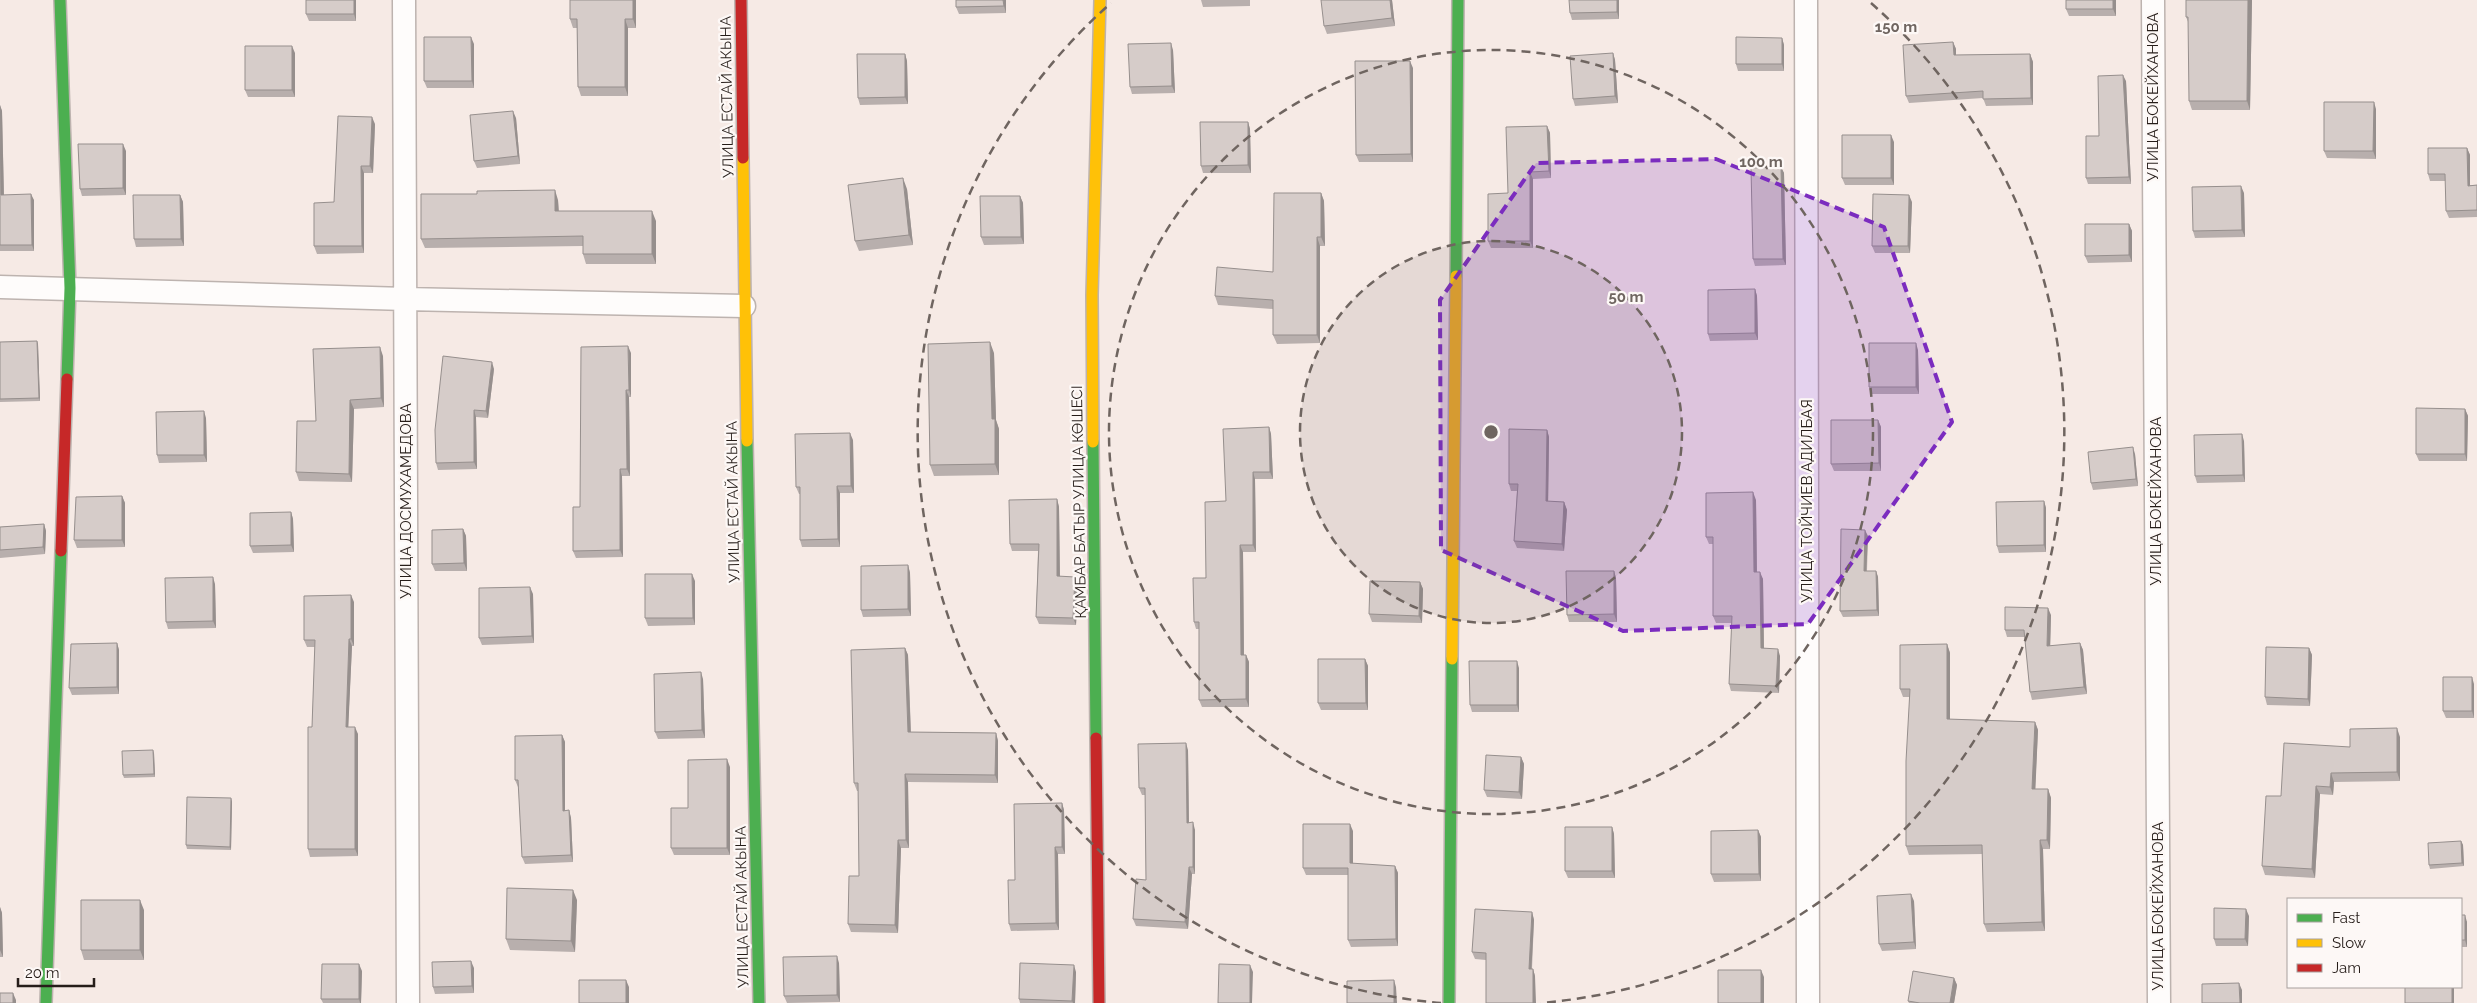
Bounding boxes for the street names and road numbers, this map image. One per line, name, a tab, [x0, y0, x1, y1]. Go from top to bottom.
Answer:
street label: УЛИЦА БОКЕЙХАНОВА	[2144, 13, 2162, 182]
street label: УЛИЦА ЕСТАЙ АКЫНА	[717, 16, 737, 178]
street label: ҚАМБАР БАТЫР УЛИЦА КӨШЕСІ	[1068, 385, 1090, 619]
street label: УЛИЦА ТОЙЧИЕВ АДИЛБАЯ	[1798, 399, 1816, 603]
street label: УЛИЦА ДОСМУХАМЕДОВА	[397, 403, 415, 599]
street label: УЛИЦА БОКЕЙХАНОВА	[2147, 417, 2165, 586]
street label: УЛИЦА ЕСТАЙ АКЫНА	[723, 421, 743, 583]
street label: УЛИЦА БОКЕЙХАНОВА	[2149, 822, 2167, 991]
street label: УЛИЦА ЕСТАЙ АКЫНА	[732, 826, 752, 988]

